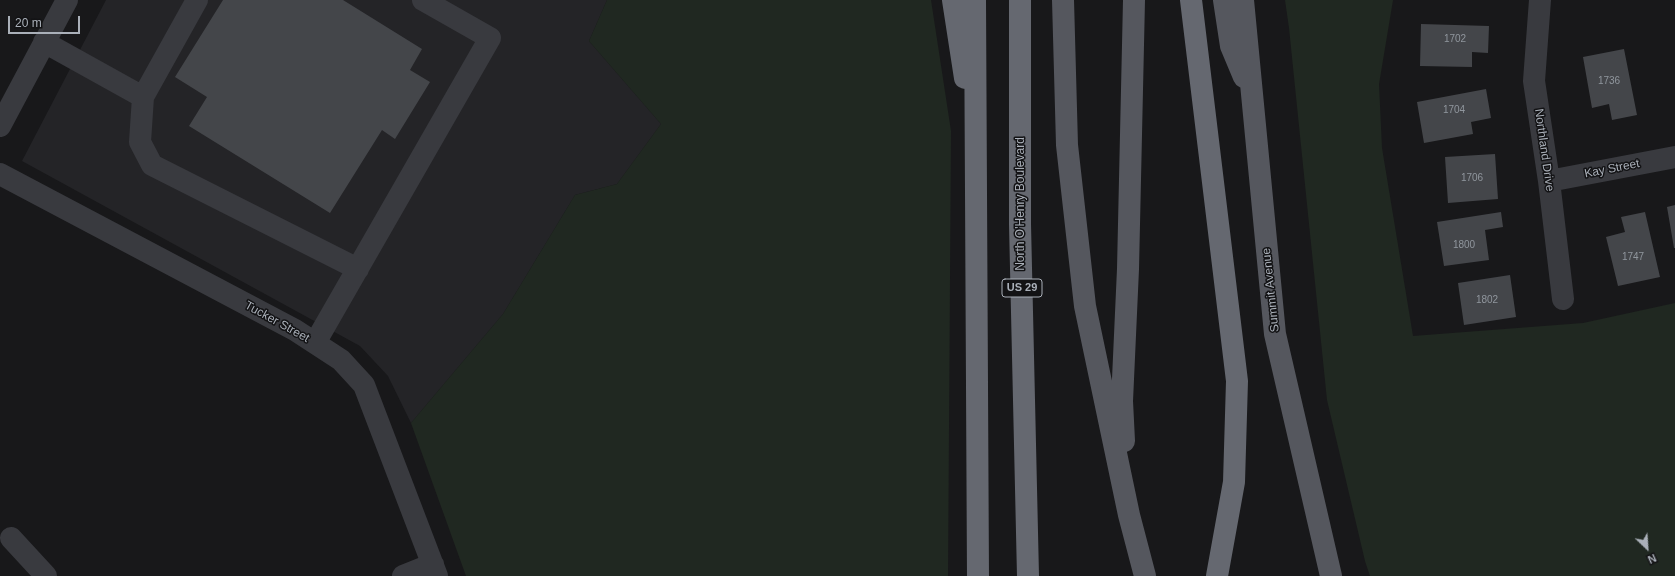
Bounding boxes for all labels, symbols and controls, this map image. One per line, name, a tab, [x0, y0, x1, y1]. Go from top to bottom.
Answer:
scale bar	[10, 8, 82, 34]
text: 20 m	[15, 16, 42, 30]
house number: 1702	[1444, 33, 1466, 45]
house number: 1736	[1598, 75, 1620, 87]
house number: 1704	[1443, 104, 1465, 116]
street label: Northland Drive	[1531, 108, 1557, 192]
street label: North O'Henry Boulevard	[1014, 137, 1028, 271]
street label: Kay Street	[1583, 157, 1641, 181]
house number: 1706	[1461, 172, 1483, 184]
house number: 1800	[1453, 239, 1475, 251]
street label: Summit Avenue	[1259, 247, 1283, 333]
house number: 1747	[1622, 251, 1644, 263]
road number: US 29	[1002, 279, 1042, 297]
house number: 1802	[1476, 294, 1498, 306]
street label: Tucker Street	[242, 298, 312, 346]
north arrow	[1627, 528, 1667, 568]
text: N	[1646, 552, 1658, 566]

